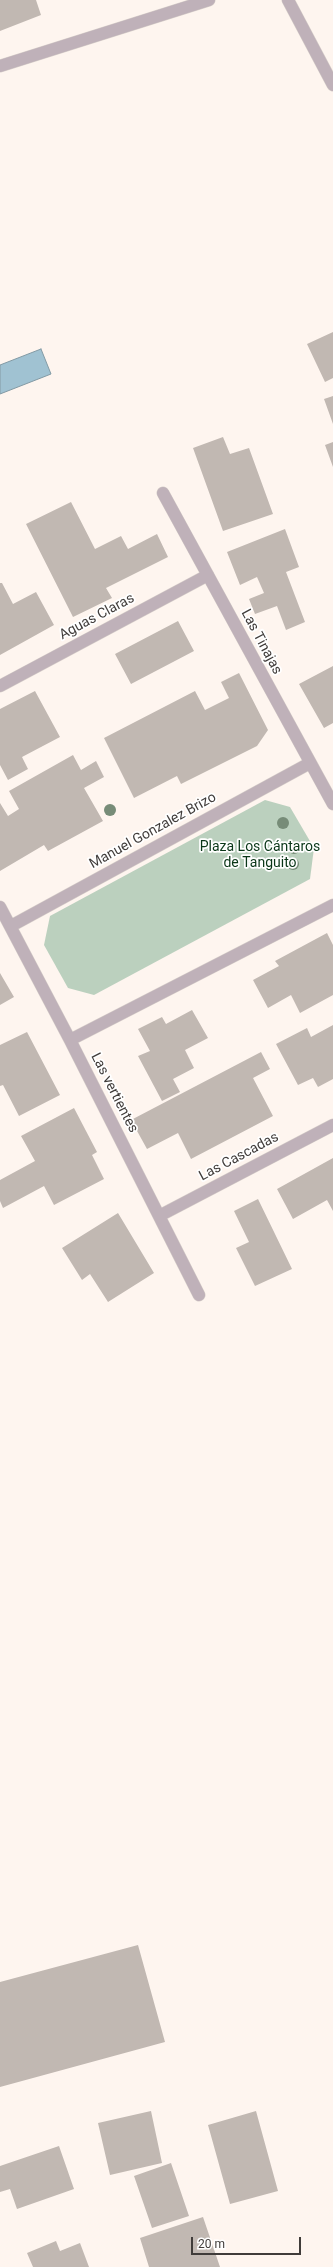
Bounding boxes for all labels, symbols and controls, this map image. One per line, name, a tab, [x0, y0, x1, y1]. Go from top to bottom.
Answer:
street label: Aguas Claras	[57, 590, 137, 644]
street label: Las Tinajas	[237, 607, 285, 677]
street label: Manuel Gonzalez Brizo	[87, 789, 219, 873]
park label: Plaza Los Cántaros de Tanguito	[200, 839, 320, 872]
street label: Las vertientes	[87, 1050, 141, 1136]
street label: Las Cascadas	[196, 1129, 282, 1185]
scale bar	[193, 2229, 303, 2255]
text: 20 m	[198, 2237, 225, 2251]

